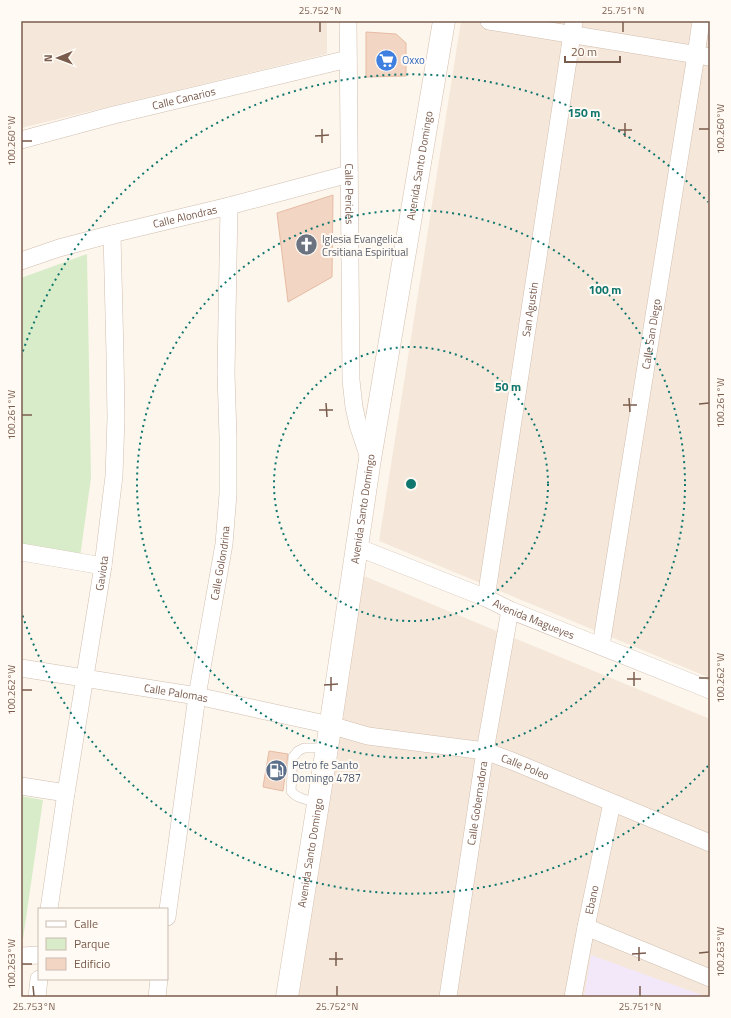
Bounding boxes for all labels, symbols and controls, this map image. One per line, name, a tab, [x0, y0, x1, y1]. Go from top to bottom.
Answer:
text: 25.752°N	[299, 3, 341, 18]
text: 25.751°N	[602, 3, 644, 18]
north arrow	[38, 38, 78, 78]
scale bar	[565, 38, 620, 64]
text: 20 m	[571, 42, 597, 61]
supermarket icon: Oxxo	[373, 47, 399, 73]
place label: Oxxo	[402, 52, 425, 68]
text: N	[40, 54, 56, 62]
street label: Calle Canarios	[150, 83, 217, 114]
text: 150 m	[568, 103, 600, 122]
text: 100.260°W	[713, 104, 728, 154]
street label: Avenida Santo Domingo	[402, 109, 437, 221]
text: 100.260°W	[4, 116, 19, 166]
street label: Calle Pericles	[341, 163, 358, 225]
street label: Calle Alondras	[151, 201, 219, 232]
place label: Iglesia Evangelica Crsitiana Espiritual	[322, 231, 408, 260]
church icon: Iglesia Evangelica Crsitiana Espiritual	[294, 232, 320, 258]
text: 100 m	[589, 280, 621, 299]
street label: San Agustin	[518, 281, 542, 338]
street label: Calle San Diego	[638, 298, 665, 370]
text: 50 m	[495, 377, 521, 396]
text: 100.261°W	[713, 378, 728, 428]
text: 100.261°W	[4, 390, 19, 440]
street label: Avenida Santo Domingo	[347, 453, 379, 565]
centre of rings	[404, 477, 418, 491]
street label: Calle Golondrina	[206, 525, 233, 601]
street label: Gaviota	[91, 554, 112, 592]
street label: Avenida Magueyes	[490, 595, 577, 643]
text: 100.262°W	[713, 653, 728, 703]
text: 100.262°W	[4, 665, 19, 715]
street label: Calle Palomas	[143, 680, 210, 706]
street label: Calle Poleo	[499, 750, 552, 784]
place label: Petro fe Santo Domingo 4787	[292, 757, 361, 786]
fuel station icon: Petro fe Santo Domingo 4787	[263, 758, 289, 784]
street label: Calle Gobernadora	[463, 760, 491, 846]
street label: Avenida Santo Domingo	[293, 797, 327, 909]
street label: Ebano	[581, 884, 603, 916]
legend	[38, 908, 168, 980]
text: Calle	[74, 914, 98, 933]
text: 100.263°W	[713, 927, 728, 977]
text: Parque	[74, 934, 110, 953]
text: 100.263°W	[4, 939, 19, 989]
text: Edificio	[74, 954, 110, 973]
text: 25.753°N	[13, 999, 55, 1014]
text: 25.752°N	[316, 999, 358, 1014]
text: 25.751°N	[619, 999, 661, 1014]

